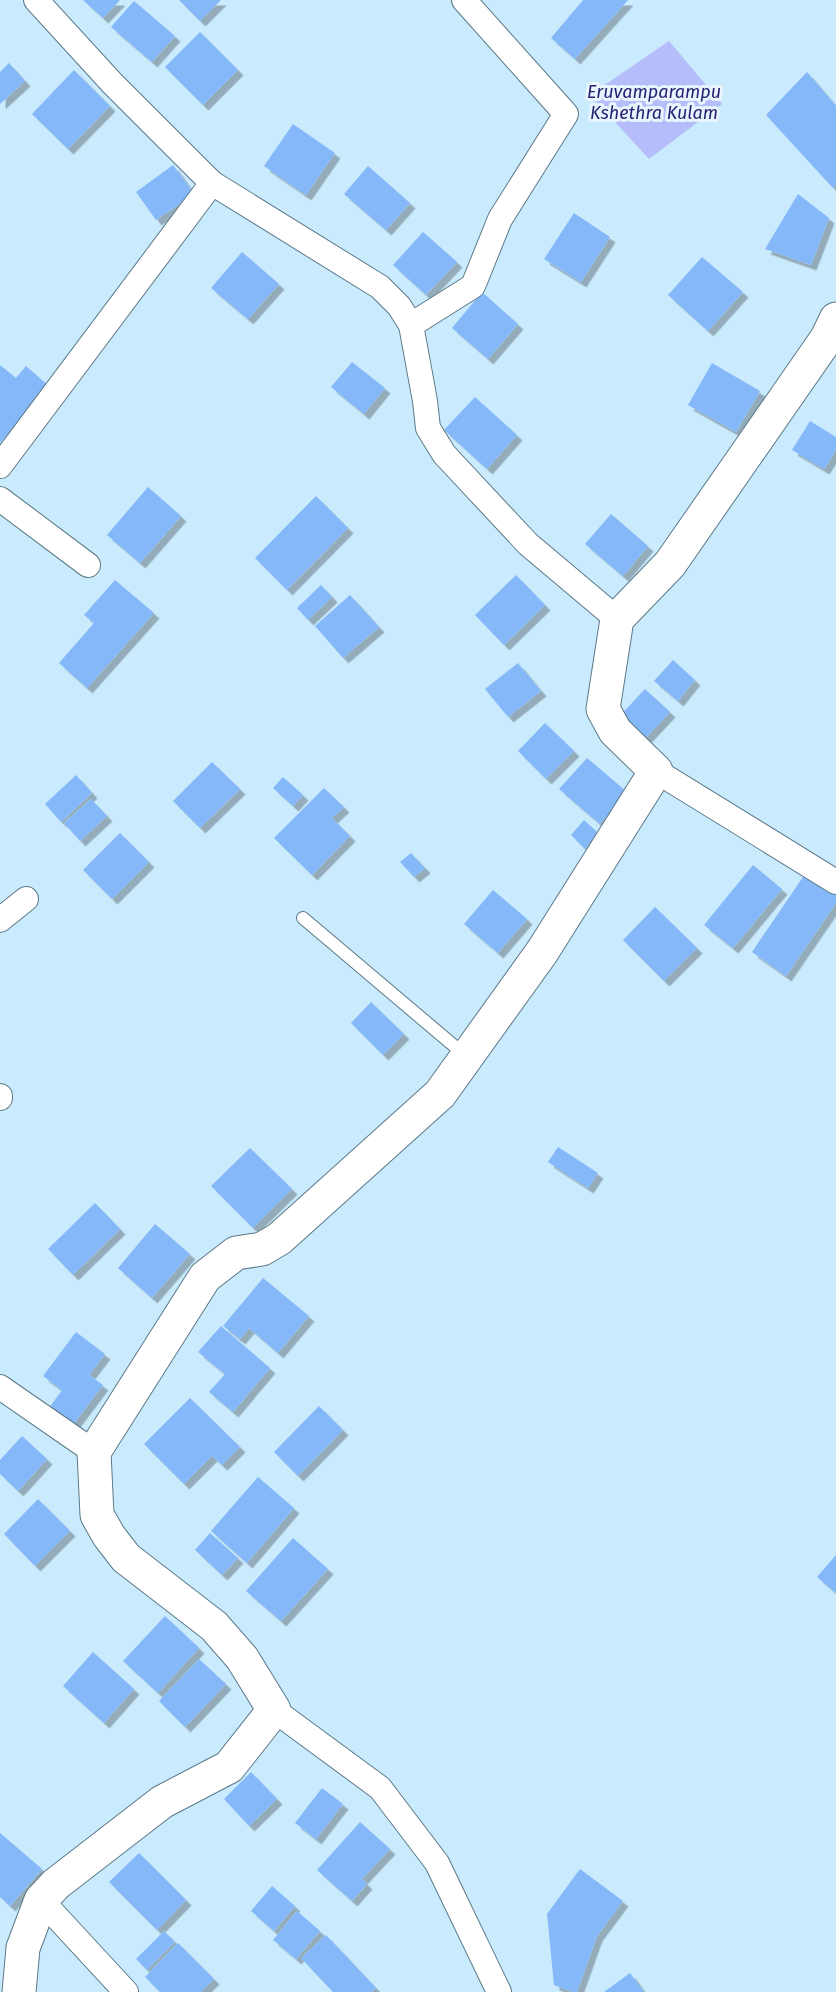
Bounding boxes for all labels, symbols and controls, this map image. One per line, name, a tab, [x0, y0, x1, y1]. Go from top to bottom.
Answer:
water label: Eruvamparampu Kshethra Kulam	[587, 81, 721, 124]

